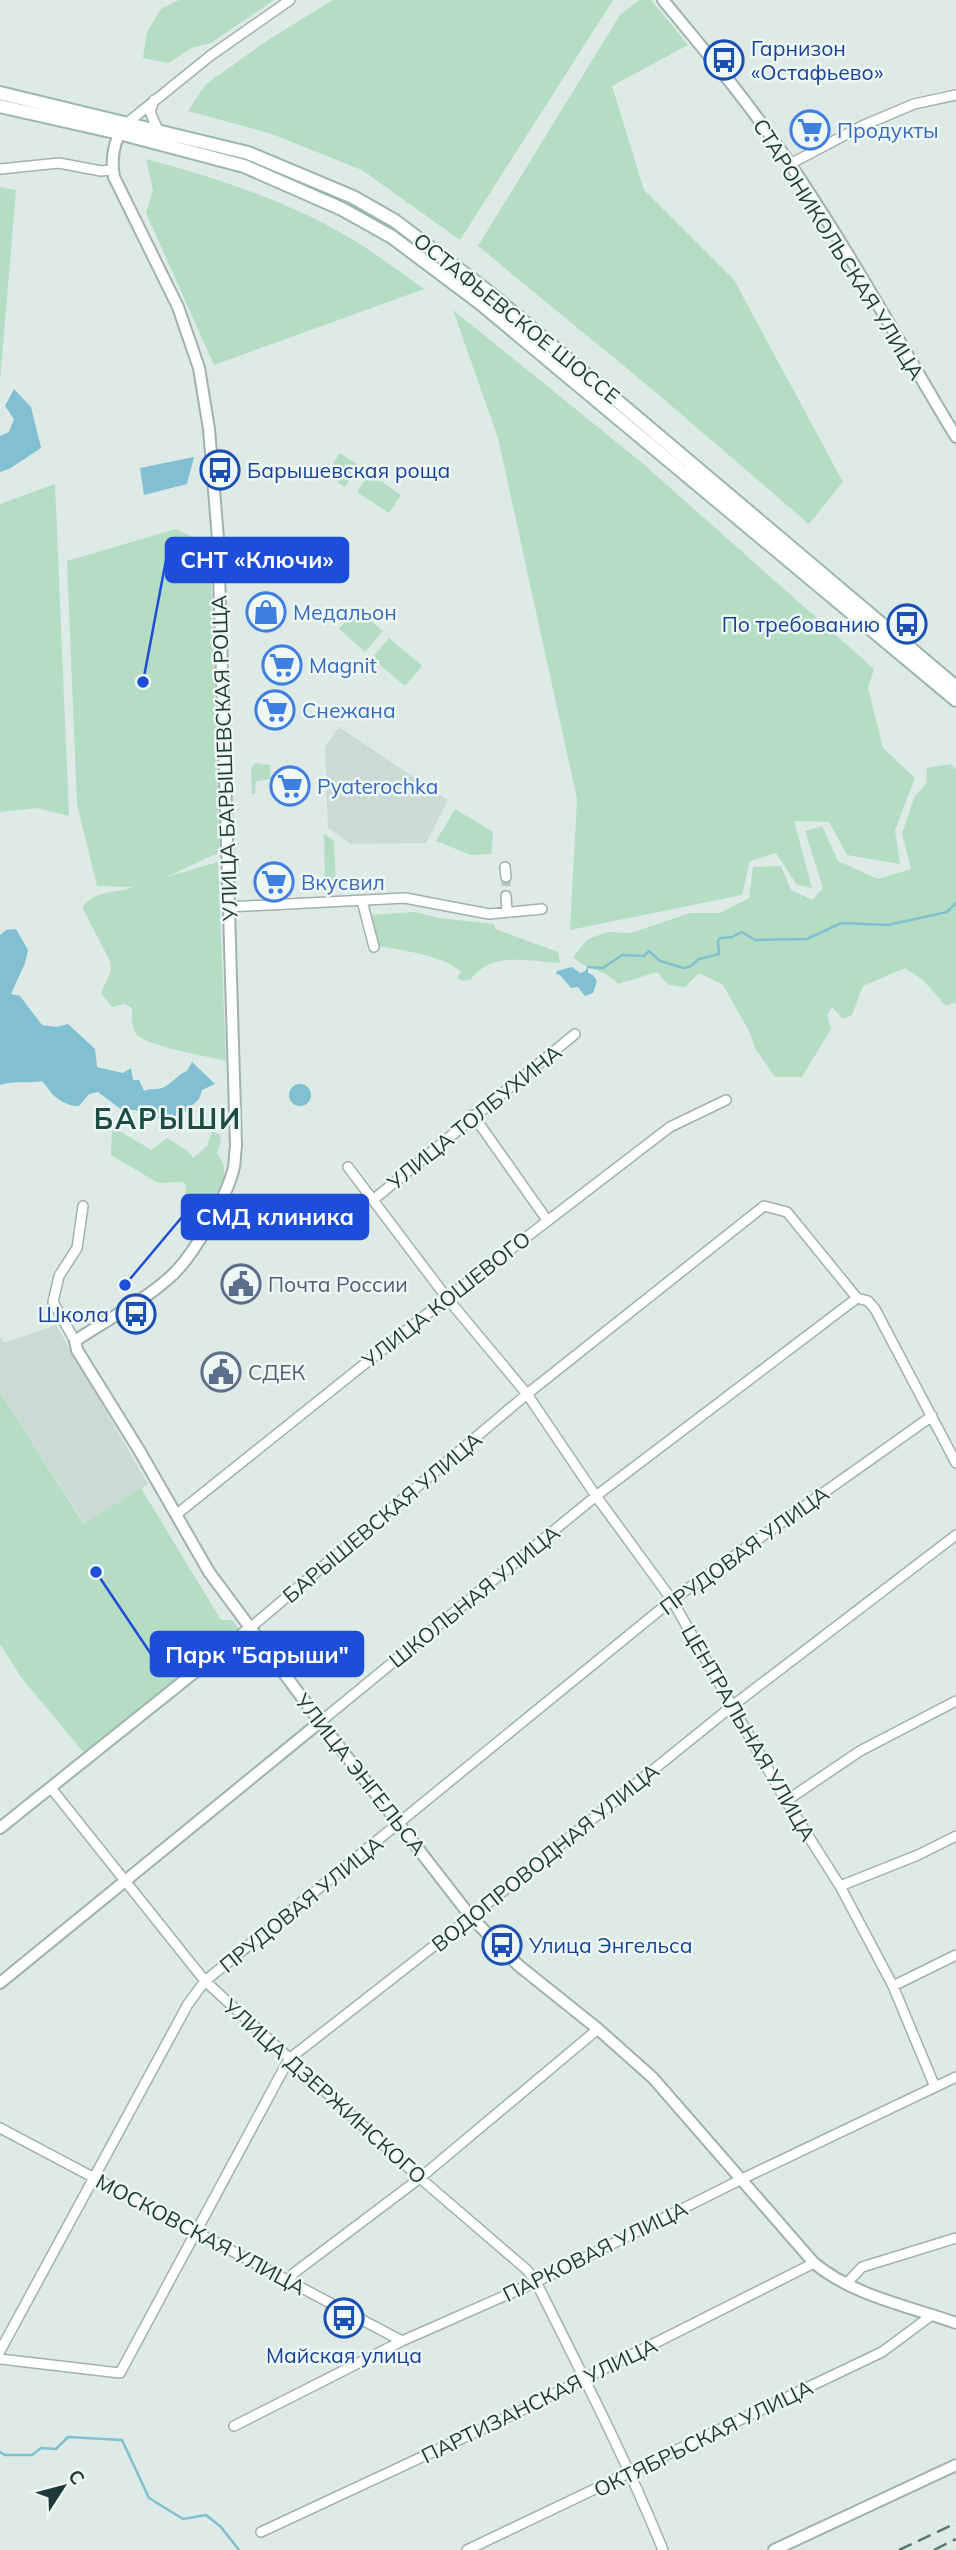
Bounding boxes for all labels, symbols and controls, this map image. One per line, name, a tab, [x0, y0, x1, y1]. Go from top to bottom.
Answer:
place label: Гарнизон «Остафьево»	[751, 35, 883, 85]
bus stop icon: Гарнизон «Остафьево»	[703, 39, 745, 81]
supermarket icon: Продукты	[789, 109, 831, 151]
street label: СТАРОНИКОЛЬСКАЯ УЛИЦА	[748, 114, 931, 385]
place label: Продукты	[837, 117, 939, 143]
street label: ОСТАФЬЕВСКОЕ ШОССЕ	[409, 227, 625, 409]
bus stop icon: Барышевская роща	[199, 449, 241, 491]
place label: Барышевская роща	[247, 457, 450, 483]
callout: СНТ «Ключи»	[166, 538, 348, 582]
text: СНТ «Ключи»	[180, 545, 334, 574]
shop icon: Медальон	[245, 591, 287, 633]
street label: УЛИЦА БАРЫШЕВСКАЯ РОЩА	[205, 594, 243, 922]
place label: Медальон	[293, 599, 397, 625]
bus stop icon: По требованию	[886, 603, 928, 645]
place label: По требованию	[722, 611, 880, 637]
supermarket icon: Magnit	[261, 644, 303, 686]
place label: Magnit	[309, 652, 377, 678]
supermarket icon: Снежана	[254, 689, 296, 731]
place label: Снежана	[302, 697, 396, 723]
supermarket icon: Pyaterochka	[269, 765, 311, 807]
place label: Pyaterochka	[317, 773, 438, 799]
supermarket icon: Вкусвил	[253, 861, 295, 903]
place label: Вкусвил	[301, 869, 385, 895]
street label: УЛИЦА ТОЛБУХИНА	[381, 1038, 567, 1196]
district label: БАРЫШИ	[94, 1101, 242, 1136]
callout: СМД клиника	[182, 1195, 368, 1239]
text: СМД клиника	[196, 1202, 354, 1231]
street label: УЛИЦА КОШЕВОГО	[356, 1225, 535, 1373]
public building icon: Почта России	[220, 1263, 262, 1305]
place label: Почта России	[268, 1271, 408, 1297]
bus stop icon: Школа	[115, 1293, 157, 1335]
place label: Школа	[38, 1301, 109, 1327]
public building icon: СДЕК	[200, 1351, 242, 1393]
place label: СДЕК	[248, 1359, 306, 1385]
street label: БАРЫШЕВСКАЯ УЛИЦА	[277, 1426, 487, 1608]
street label: ПРУДОВАЯ УЛИЦА	[654, 1480, 834, 1620]
street label: ШКОЛЬНАЯ УЛИЦА	[383, 1519, 565, 1673]
street label: ЦЕНТРАЛЬНАЯ УЛИЦА	[676, 1620, 822, 1846]
callout: Парк "Барыши"	[151, 1632, 363, 1676]
text: Парк "Барыши"	[165, 1640, 349, 1669]
street label: УЛИЦА ЭНГЕЛЬСА	[289, 1687, 432, 1860]
street label: ВОДОПРОВОДНАЯ УЛИЦА	[426, 1757, 664, 1957]
street label: ПРУДОВАЯ УЛИЦА	[214, 1830, 388, 1978]
bus stop icon: Улица Энгельса	[481, 1924, 523, 1966]
place label: Улица Энгельса	[528, 1932, 692, 1958]
street label: УЛИЦА ДЗЕРЖИНСКОГО	[217, 1992, 432, 2189]
street label: МОСКОВСКАЯ УЛИЦА	[92, 2168, 311, 2301]
street label: ПАРКОВАЯ УЛИЦА	[498, 2195, 692, 2307]
bus stop icon: Майская улица	[323, 2297, 365, 2339]
street label: ПАРТИЗАНСКАЯ УЛИЦА	[417, 2331, 662, 2469]
place label: Майская улица	[266, 2342, 422, 2368]
street label: ОКТЯБРЬСКАЯ УЛИЦА	[589, 2373, 817, 2502]
north arrow	[28, 2452, 98, 2522]
text: С	[63, 2465, 90, 2489]

